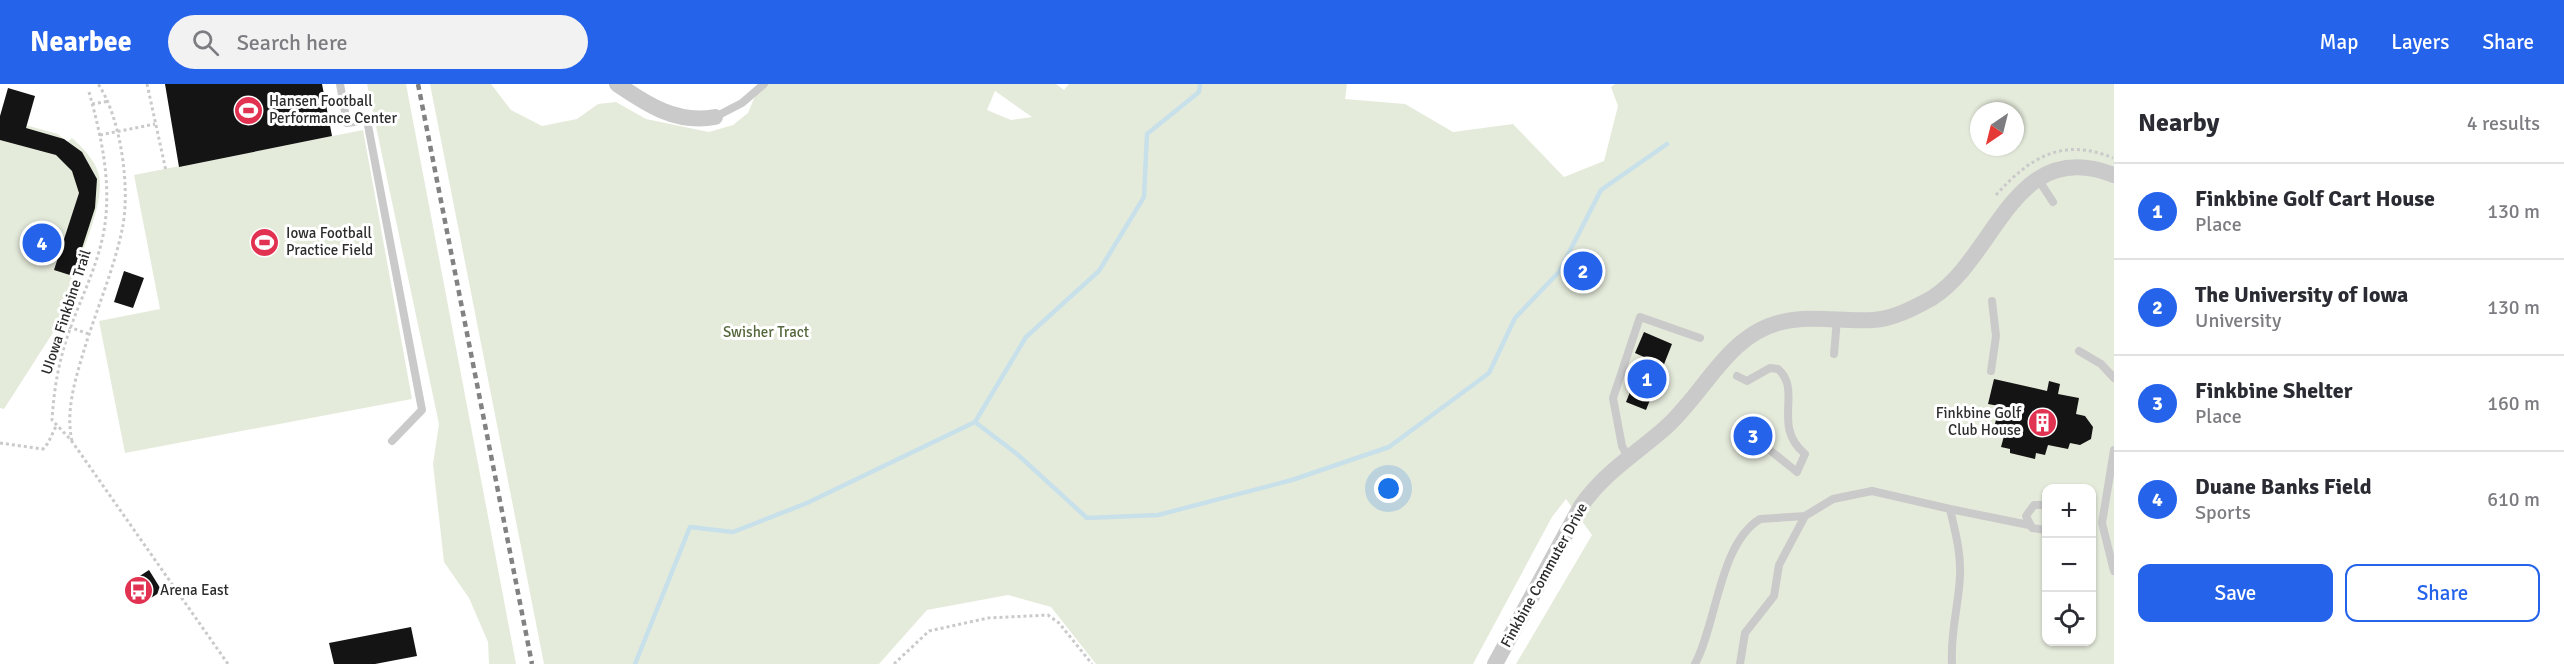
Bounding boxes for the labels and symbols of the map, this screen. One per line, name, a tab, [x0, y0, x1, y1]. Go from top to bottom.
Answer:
place label: Hansen Football Performance Center	[269, 92, 398, 127]
sports icon: Hansen Football Performance Center	[232, 94, 264, 126]
north arrow	[1970, 102, 2024, 156]
pin: 4	[22, 220, 62, 266]
place label: Iowa Football Practice Field	[286, 224, 373, 259]
sports icon: Iowa Football Practice Field	[249, 226, 281, 258]
street label: UIowa Finkbine Trail	[37, 247, 95, 377]
pin: 2	[1564, 248, 1602, 294]
park label: Swisher Tract	[723, 323, 809, 341]
pin: 1	[1628, 356, 1666, 402]
place label: Finkbine Golf Club House	[1936, 404, 2022, 439]
building icon: Finkbine Golf Club House	[2026, 406, 2058, 438]
pin: 3	[1734, 414, 1772, 458]
your location	[1374, 474, 1403, 503]
street label: Finkbine Commuter Drive	[1497, 500, 1591, 650]
bus stop icon: Arena East	[123, 574, 155, 606]
place label: Arena East	[160, 581, 229, 599]

